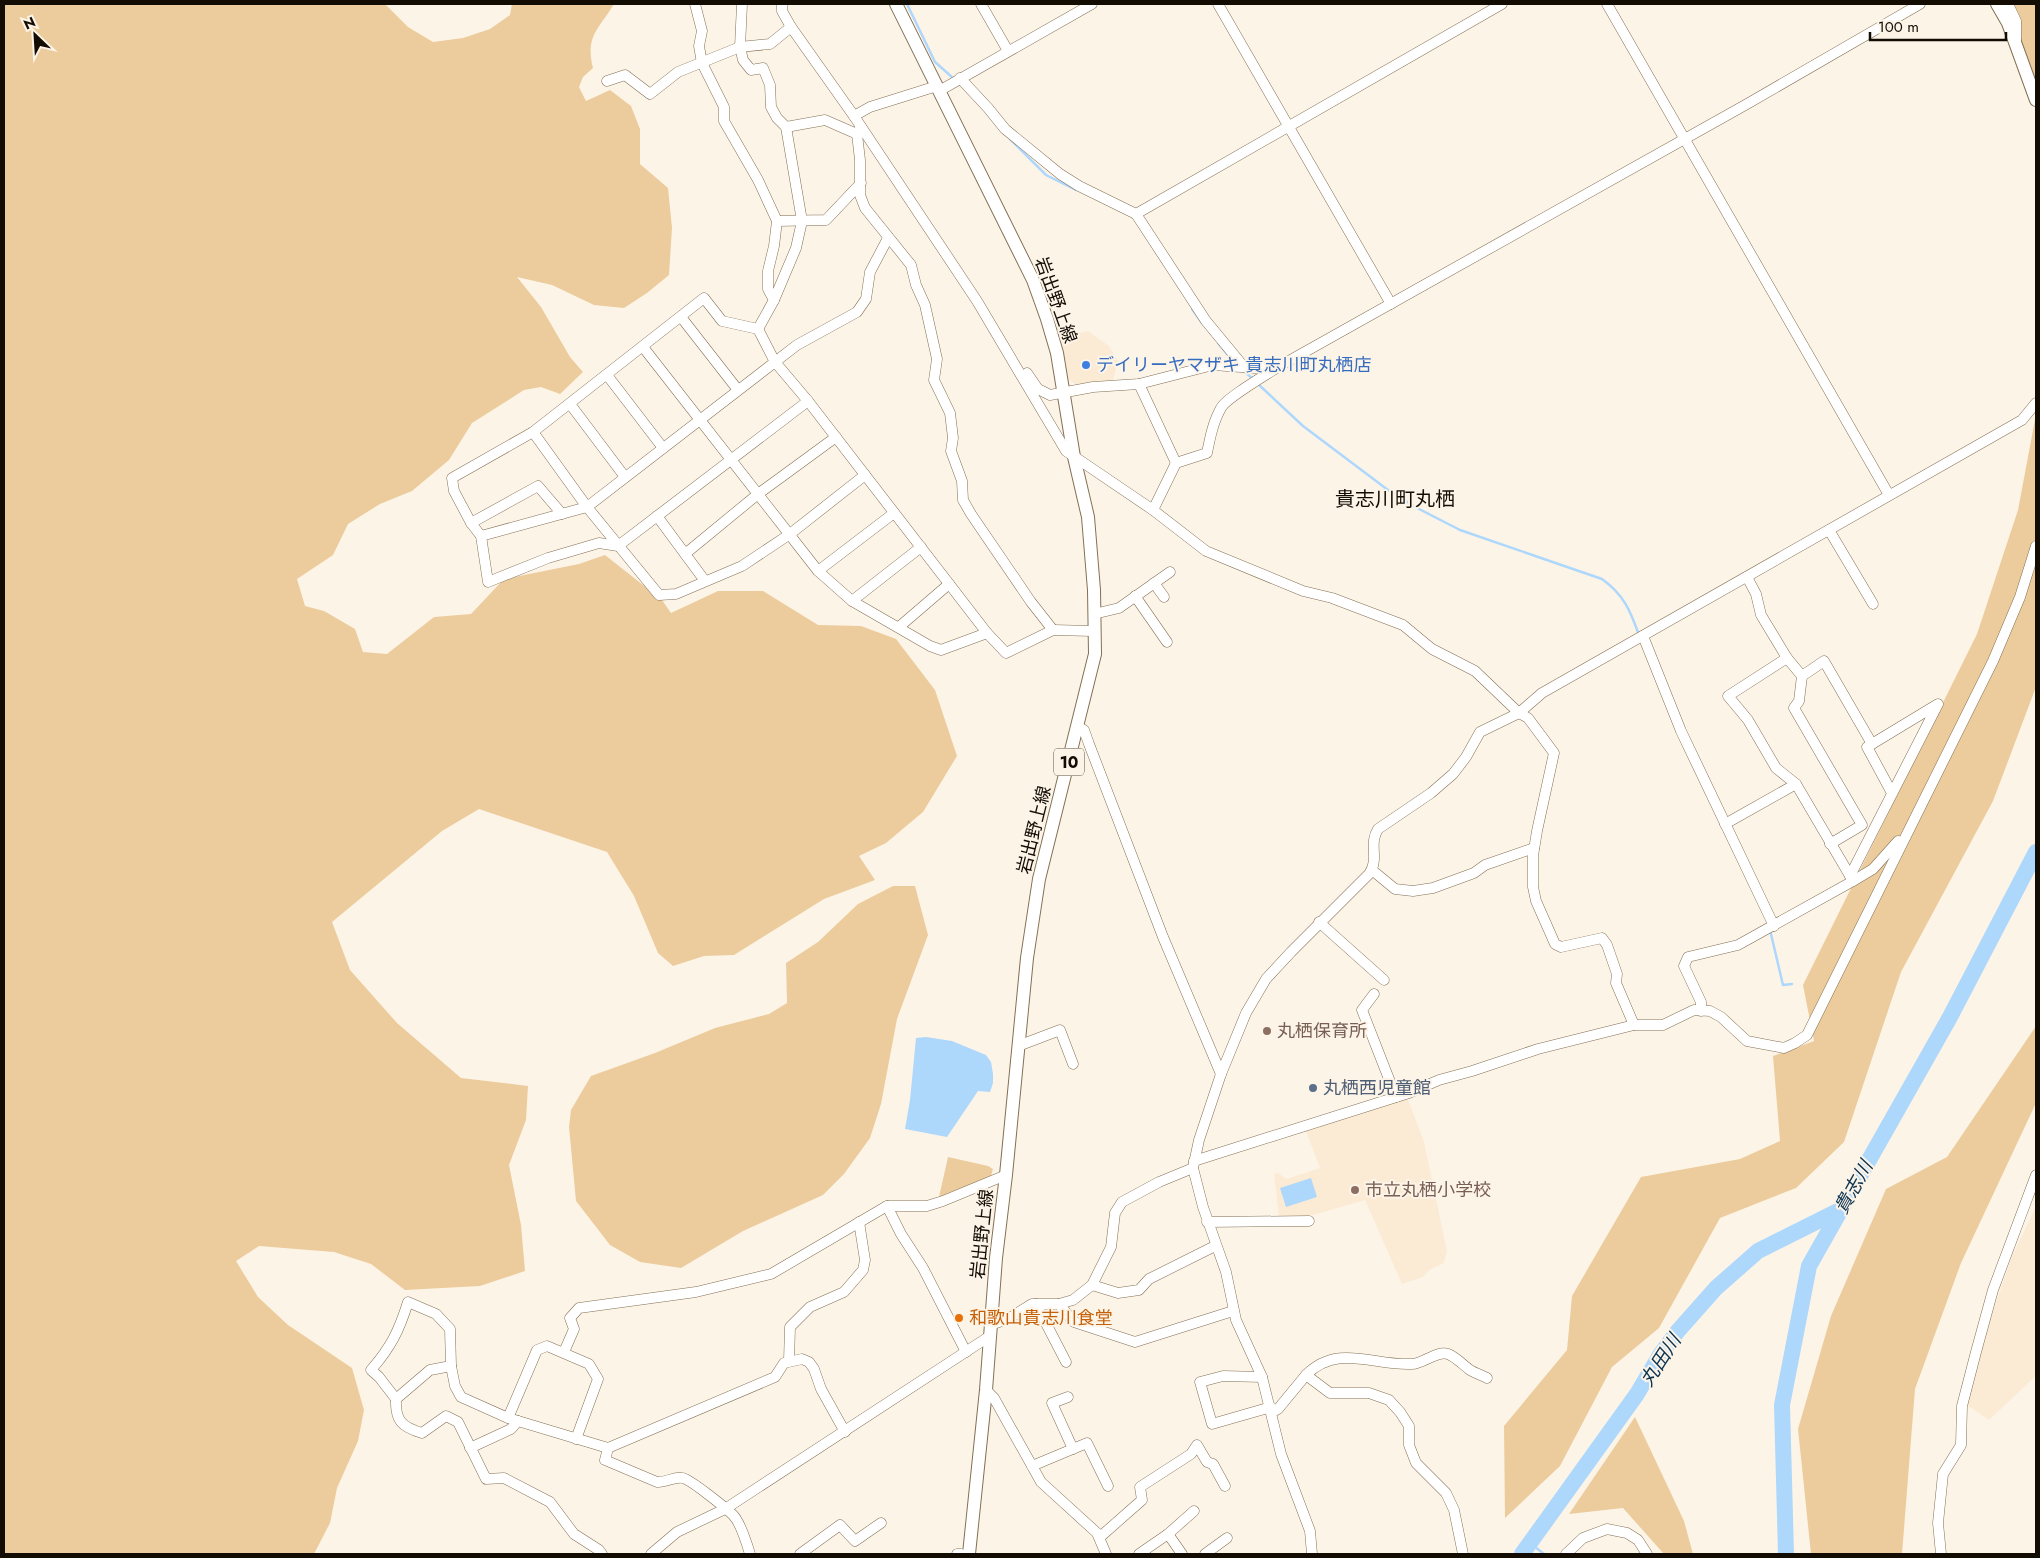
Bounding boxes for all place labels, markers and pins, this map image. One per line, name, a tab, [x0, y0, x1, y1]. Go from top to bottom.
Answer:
place label: デイリーヤマザキ 貴志川町丸栖店	[1096, 352, 1371, 378]
marker: デイリーヤマザキ 貴志川町丸栖店	[1080, 359, 1092, 371]
place label: 丸栖保育所	[1277, 1018, 1367, 1044]
marker: 丸栖保育所	[1261, 1025, 1273, 1037]
place label: 丸栖西児童館	[1323, 1075, 1431, 1101]
marker: 丸栖西児童館	[1307, 1082, 1319, 1094]
place label: 市立丸栖小学校	[1365, 1177, 1491, 1203]
marker: 市立丸栖小学校	[1349, 1184, 1361, 1196]
place label: 和歌山貴志川食堂	[969, 1305, 1113, 1331]
marker: 和歌山貴志川食堂	[953, 1312, 965, 1324]

